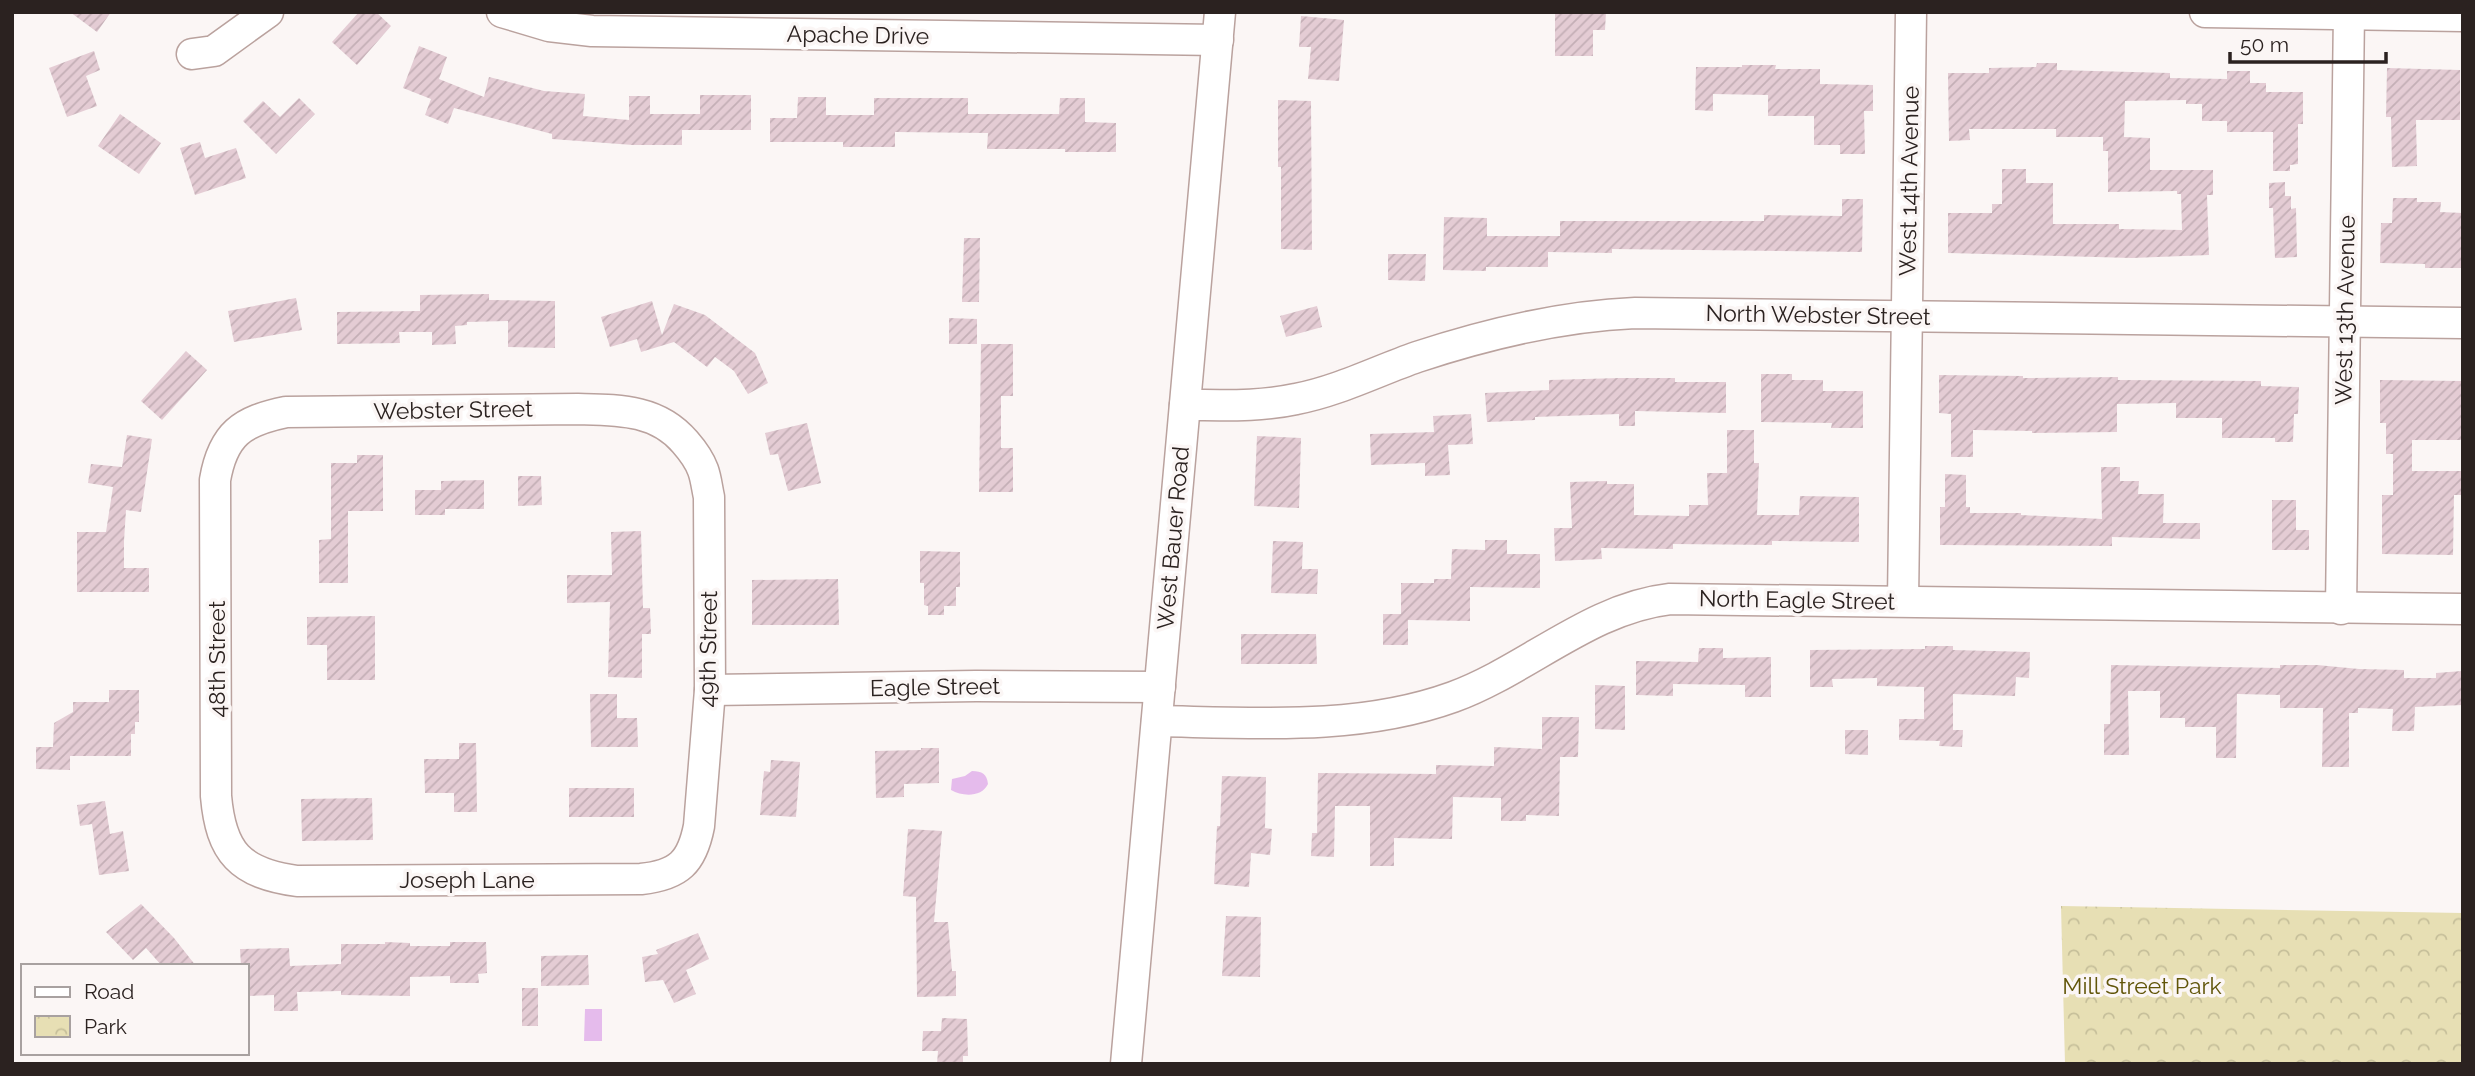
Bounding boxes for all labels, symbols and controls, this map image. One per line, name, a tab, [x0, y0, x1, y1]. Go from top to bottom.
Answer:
street label: Apache Drive	[787, 20, 930, 49]
scale bar	[2230, 21, 2386, 65]
text: 50 m	[2240, 32, 2289, 57]
street label: West 14th Avenue	[1893, 86, 1924, 276]
street label: West 13th Avenue	[2329, 215, 2360, 405]
street label: North Webster Street	[1705, 299, 1931, 330]
street label: Webster Street	[373, 395, 533, 424]
street label: West Bauer Road	[1151, 445, 1194, 631]
street label: North Eagle Street	[1699, 584, 1896, 615]
street label: 49th Street	[693, 590, 722, 708]
street label: 48th Street	[203, 600, 230, 717]
street label: Eagle Street	[870, 672, 1001, 701]
street label: Joseph Lane	[399, 866, 535, 893]
legend	[21, 964, 248, 1055]
park label: Mill Street Park	[2062, 972, 2222, 999]
text: Road	[84, 979, 134, 1004]
text: Park	[84, 1014, 127, 1039]

